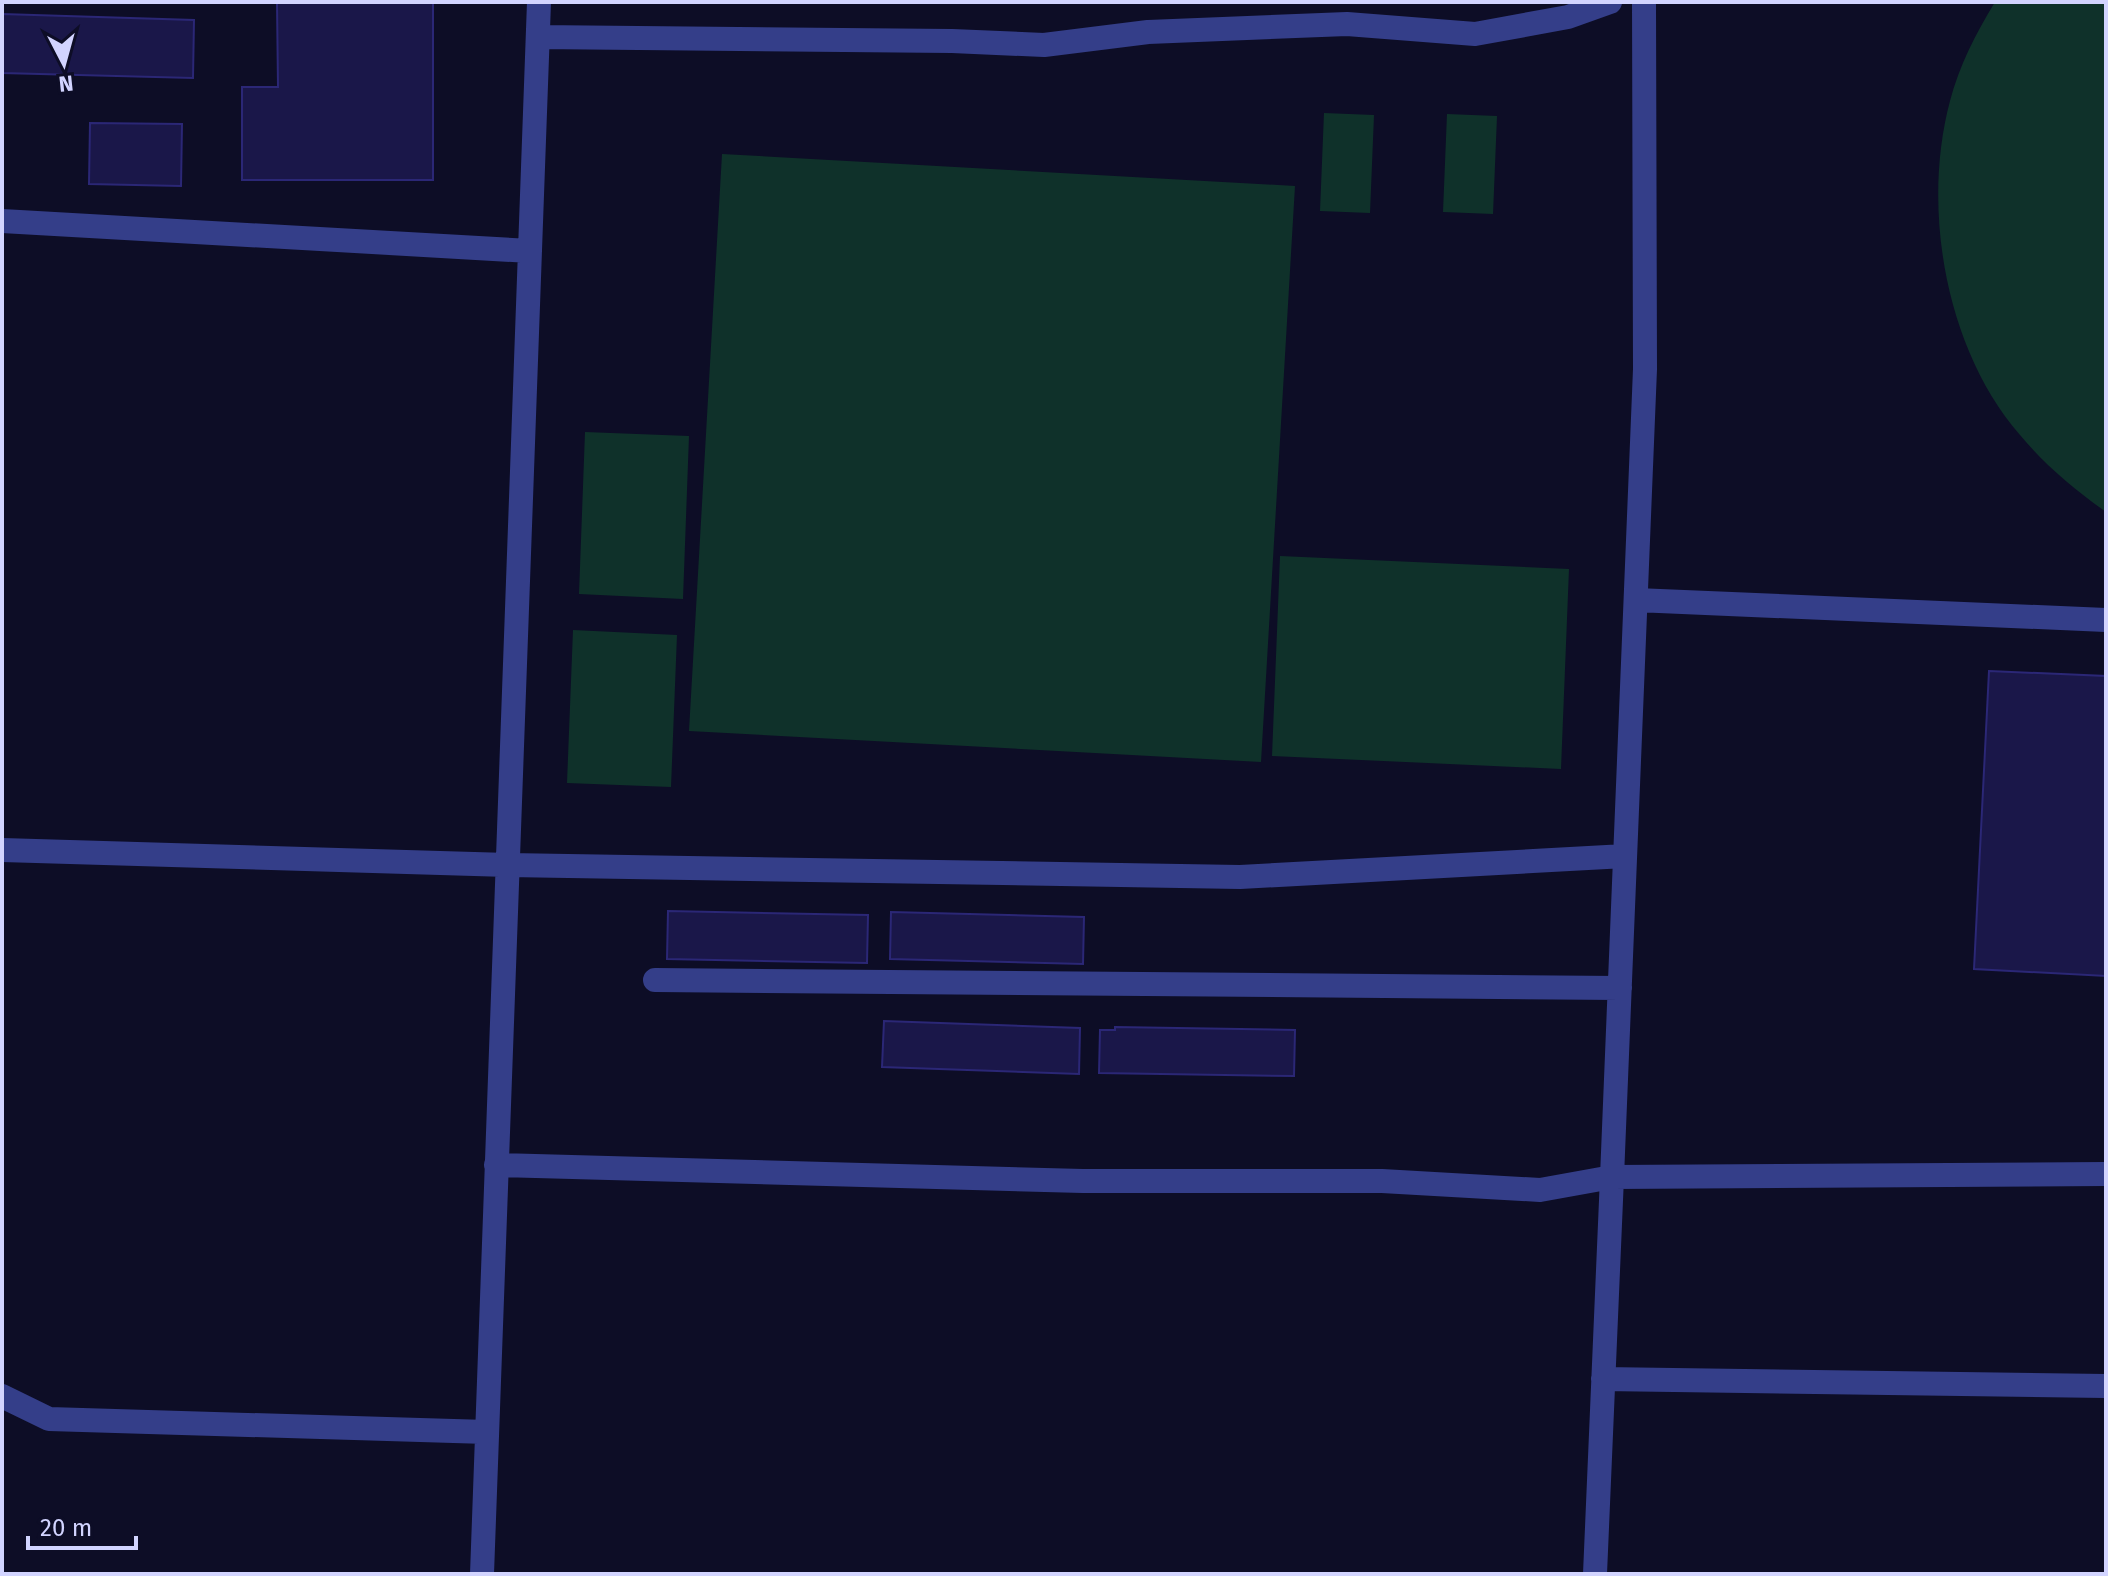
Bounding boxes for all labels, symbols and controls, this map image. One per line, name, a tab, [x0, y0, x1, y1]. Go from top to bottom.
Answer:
north arrow	[24, 24, 104, 104]
text: N	[57, 69, 75, 98]
scale bar	[28, 1500, 136, 1550]
text: 20 m	[40, 1514, 92, 1542]

